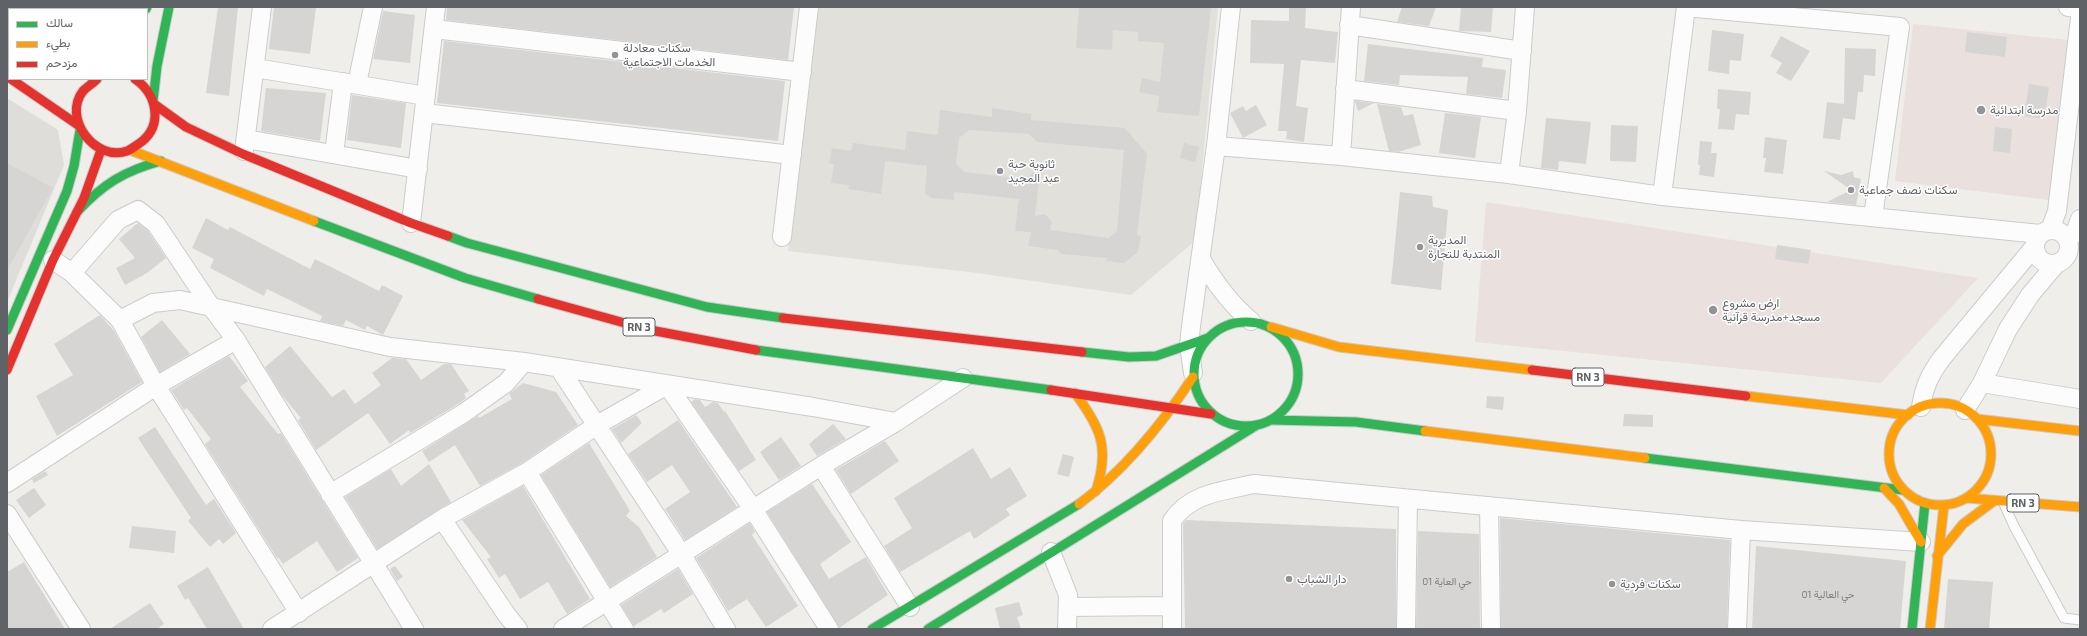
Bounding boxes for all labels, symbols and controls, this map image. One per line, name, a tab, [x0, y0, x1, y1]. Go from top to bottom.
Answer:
legend	[8, 8, 148, 80]
text: سالك	[46, 15, 73, 29]
text: بطيء	[46, 35, 70, 49]
place label: سكنات معادلة الخدمات الاجتماعية	[623, 41, 715, 69]
marker: سكنات معادلة الخدمات الاجتماعية	[610, 50, 620, 60]
text: مزدحم	[46, 55, 77, 69]
place label: مدرسة ابتدائية	[1990, 103, 2058, 117]
marker: مدرسة ابتدائية	[1975, 104, 1987, 116]
place label: ثانوية حبة عبد المجيد	[1008, 157, 1060, 185]
marker: ثانوية حبة عبد المجيد	[995, 166, 1005, 176]
place label: سكنات نصف جماعية	[1859, 183, 1957, 197]
marker: سكنات نصف جماعية	[1846, 185, 1856, 195]
place label: المديرية المنتدبة للتجارة	[1428, 233, 1500, 261]
marker: المديرية المنتدبة للتجارة	[1415, 242, 1425, 252]
place label: ارض مشروع مسجد+مدرسة قرآنية	[1722, 296, 1820, 324]
marker: ارض مشروع مسجد+مدرسة قرآنية	[1707, 304, 1719, 316]
road number: RN 3	[623, 318, 655, 336]
road number: RN 3	[1572, 368, 1604, 386]
road number: RN 3	[2007, 494, 2039, 512]
place label: دار الشباب	[1297, 572, 1346, 586]
marker: دار الشباب	[1284, 574, 1294, 584]
house number: حي العاية 01	[1422, 576, 1472, 588]
place label: سكنات فردية	[1620, 577, 1681, 591]
marker: سكنات فردية	[1607, 579, 1617, 589]
house number: حي العالية 01	[1802, 589, 1854, 601]

